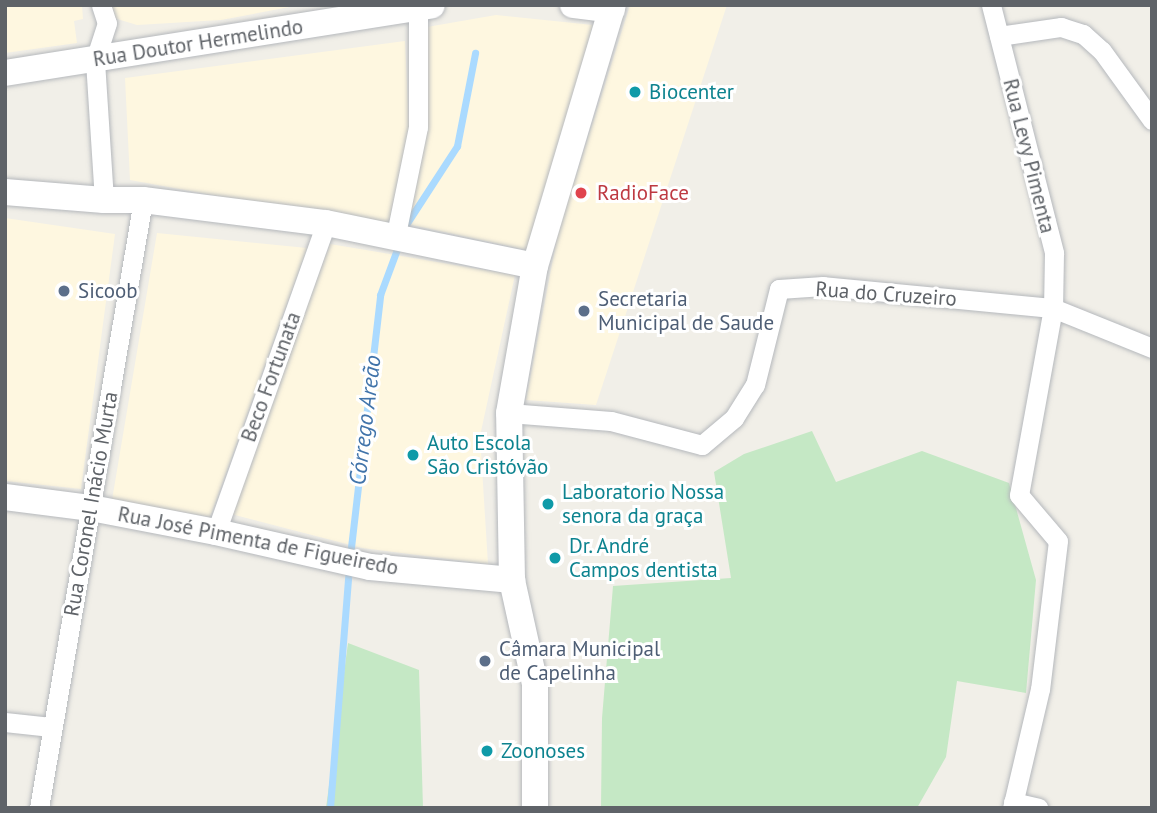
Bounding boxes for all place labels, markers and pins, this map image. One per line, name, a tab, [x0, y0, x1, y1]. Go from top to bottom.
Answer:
place label: Biocenter	[649, 79, 734, 105]
marker: Biocenter	[627, 84, 643, 100]
place label: RadioFace	[597, 180, 689, 206]
marker: RadioFace	[571, 183, 591, 203]
place label: Sicoob	[78, 278, 138, 304]
marker: Sicoob	[56, 283, 72, 299]
place label: Secretaria Municipal de Saude	[598, 286, 774, 336]
marker: Secretaria Municipal de Saude	[576, 303, 592, 319]
place label: Auto Escola São Cristóvão	[427, 430, 548, 480]
marker: Auto Escola São Cristóvão	[405, 447, 421, 463]
place label: Laboratorio Nossa senora da graça	[562, 479, 724, 529]
marker: Laboratorio Nossa senora da graça	[540, 496, 556, 512]
place label: Dr. André Campos dentista	[569, 533, 718, 583]
marker: Dr. André Campos dentista	[547, 550, 563, 566]
place label: Câmara Municipal de Capelinha	[499, 636, 660, 686]
marker: Câmara Municipal de Capelinha	[477, 653, 493, 669]
place label: Zoonoses	[501, 738, 585, 764]
marker: Zoonoses	[479, 743, 495, 759]

